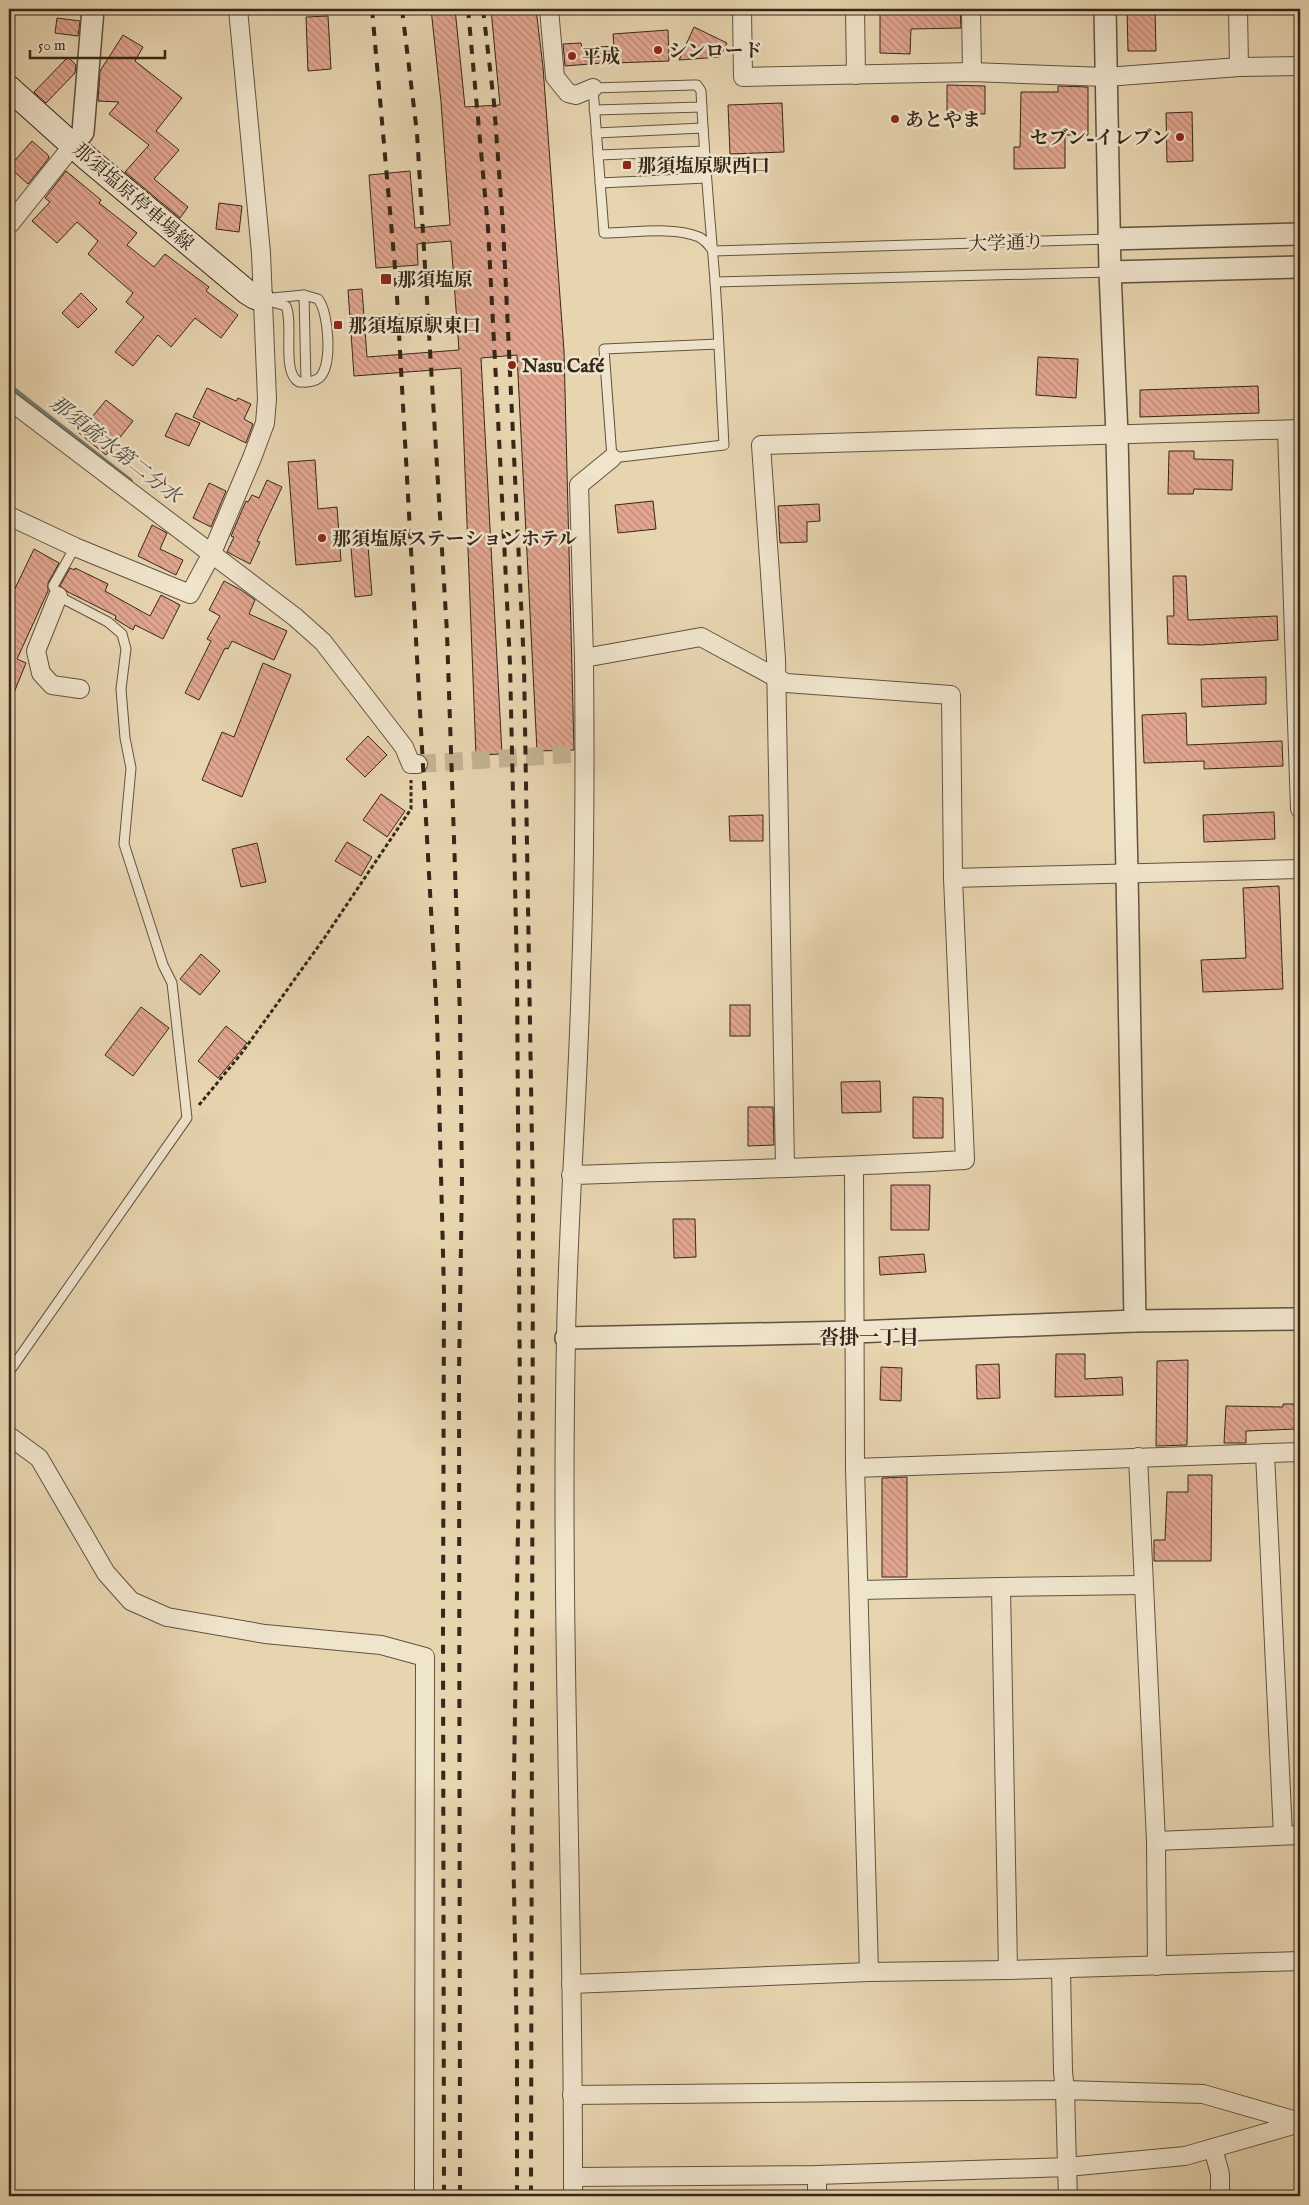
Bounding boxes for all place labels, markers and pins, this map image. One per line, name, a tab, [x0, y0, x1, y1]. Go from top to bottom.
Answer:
place label: シンロード	[668, 40, 763, 64]
marker: シンロード	[652, 44, 664, 56]
place label: 平成	[582, 46, 620, 70]
marker: 平成	[566, 50, 578, 62]
place label: あとやま	[905, 109, 981, 133]
marker: あとやま	[889, 113, 901, 125]
place label: セブン-イレブン	[1030, 127, 1170, 151]
marker: セブン-イレブン	[1174, 131, 1186, 143]
place label: 那須塩原駅西口	[637, 155, 770, 179]
marker: 那須塩原駅西口	[621, 159, 633, 171]
place label: 那須塩原	[397, 269, 473, 293]
marker: 那須塩原	[379, 272, 393, 286]
place label: 那須塩原駅東口	[348, 315, 481, 339]
marker: 那須塩原駅東口	[332, 319, 344, 331]
place label: Nasu Café	[521, 355, 604, 379]
marker: Nasu Café	[506, 359, 518, 371]
place label: 那須塩原ステーションホテル	[332, 528, 577, 552]
marker: 那須塩原ステーションホテル	[316, 532, 328, 544]

